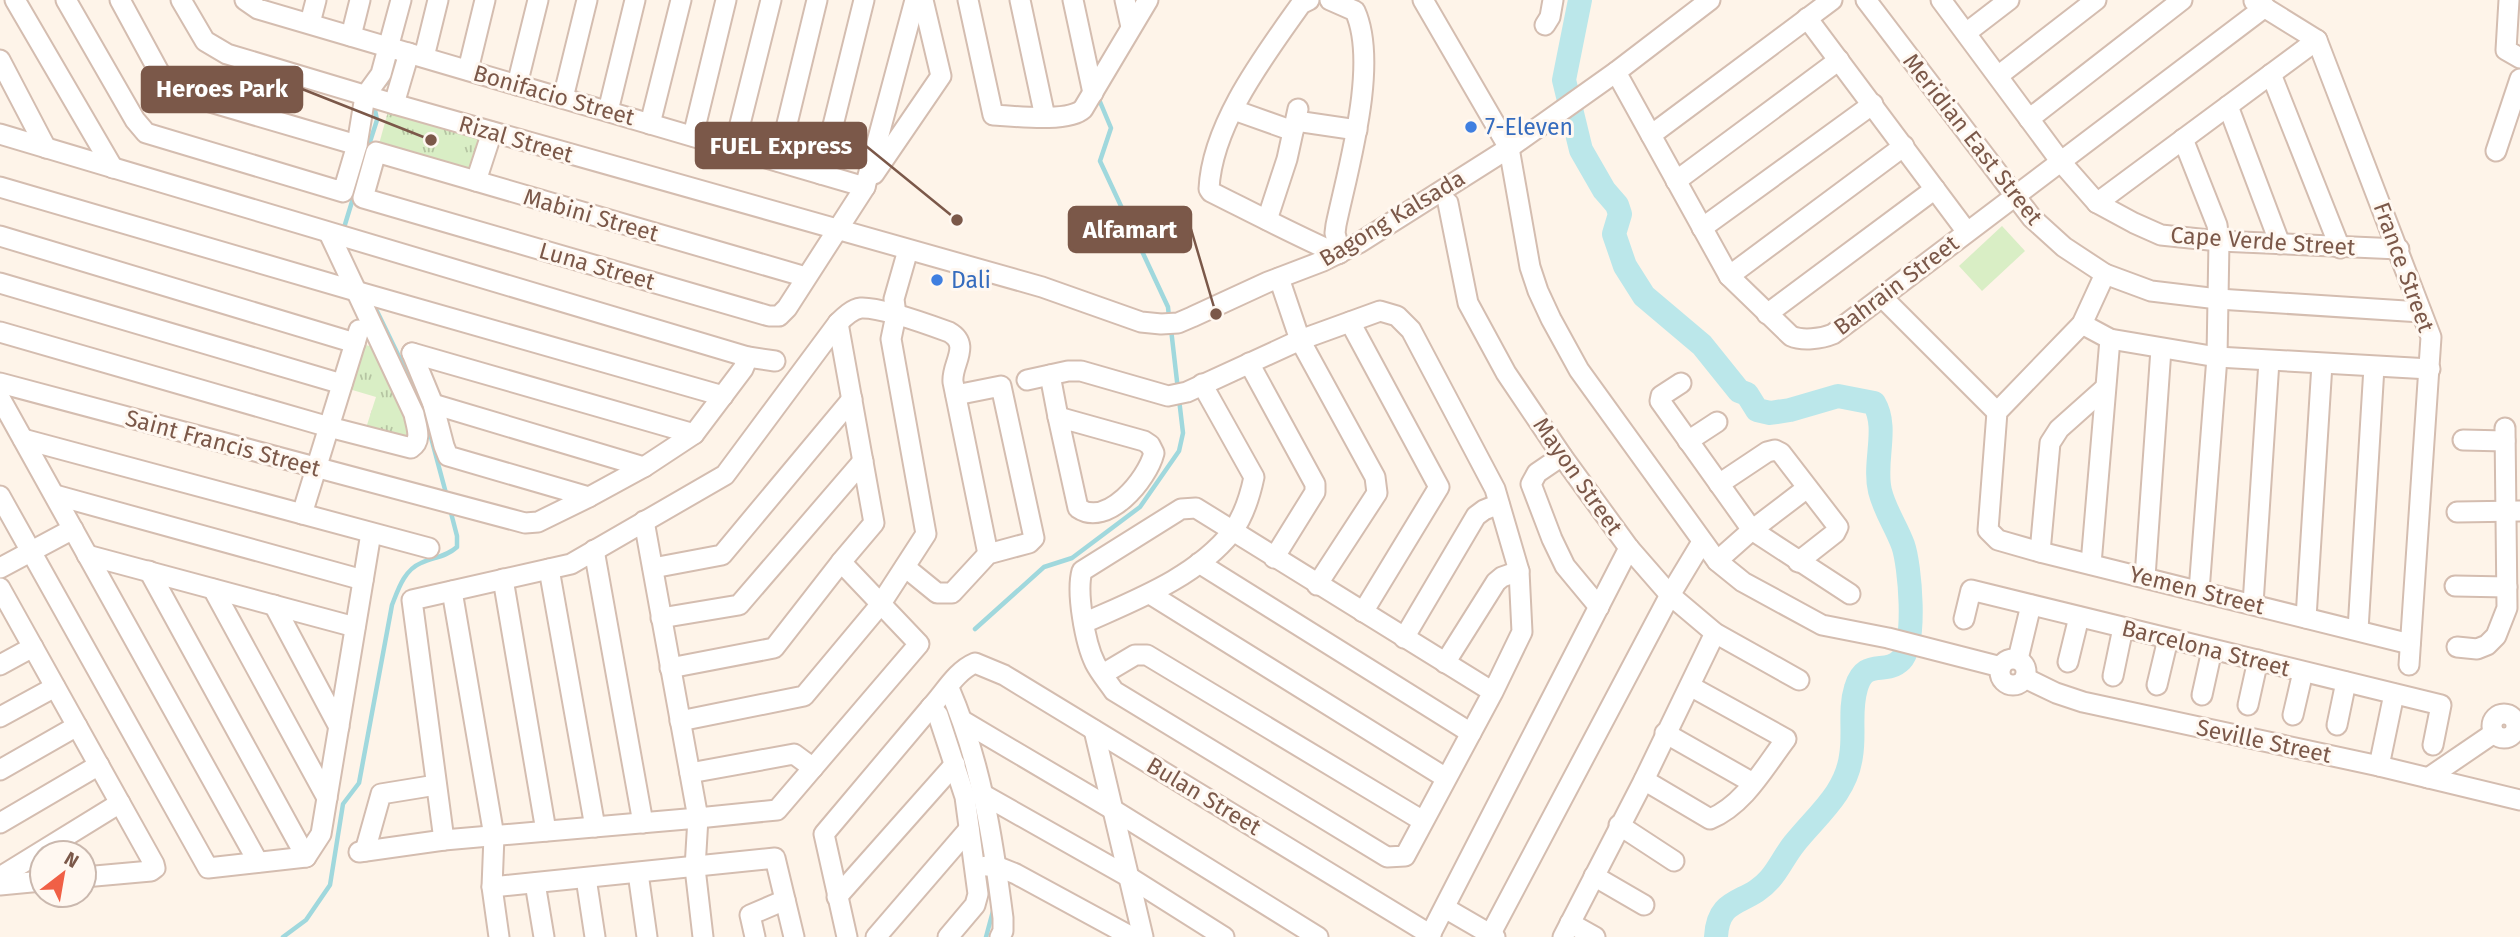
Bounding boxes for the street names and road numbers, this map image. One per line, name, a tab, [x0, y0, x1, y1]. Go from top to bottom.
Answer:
street label: Meridian East Street	[1897, 48, 2049, 231]
street label: Bonifacio Street	[470, 59, 639, 132]
street label: Rizal Street	[456, 109, 577, 169]
street label: Bagong Kalsada	[1314, 164, 1470, 272]
street label: Mabini Street	[520, 182, 662, 248]
street label: France Street	[2368, 198, 2441, 336]
street label: Cape Verde Street	[2170, 221, 2357, 261]
street label: Bahrain Street	[1828, 229, 1964, 341]
street label: Luna Street	[536, 236, 659, 296]
street label: Saint Francis Street	[122, 404, 324, 483]
street label: Mayon Street	[1527, 412, 1629, 541]
street label: Yemen Street	[2127, 560, 2268, 620]
street label: Barcelona Street	[2119, 614, 2294, 683]
street label: Seville Street	[2194, 713, 2335, 769]
street label: Bulan Street	[1142, 751, 1267, 841]

